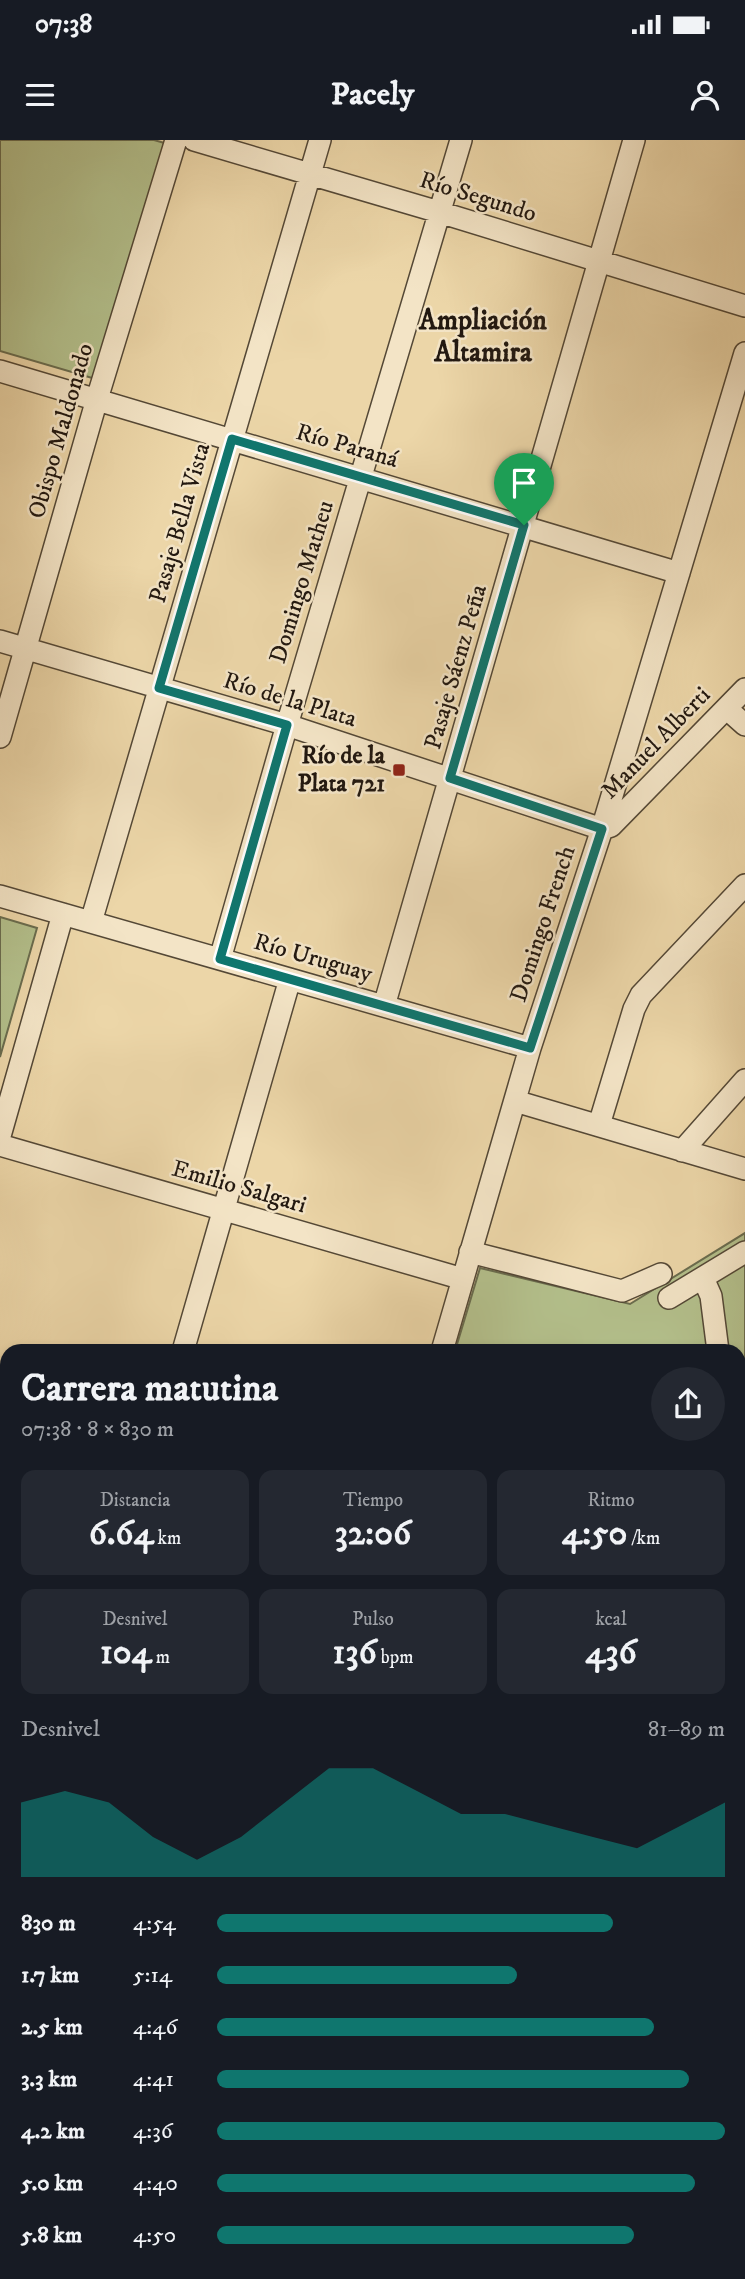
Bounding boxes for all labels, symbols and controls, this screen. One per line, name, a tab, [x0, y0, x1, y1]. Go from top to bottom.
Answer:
text: 07:38	[35, 8, 92, 41]
text: Pacely	[331, 75, 414, 115]
icon: menu	[21, 76, 59, 114]
icon: person	[686, 76, 724, 114]
street label: Río Segundo	[416, 165, 540, 229]
district label: Ampliación Altamira	[418, 303, 547, 370]
street label: Obispo Maldonado	[22, 340, 100, 522]
street label: Río Paraná	[292, 417, 402, 475]
street label: Pasaje Bella Vista	[143, 439, 217, 607]
pin	[494, 453, 554, 525]
icon: arrive	[505, 464, 543, 502]
street label: Domingo Matheu	[263, 497, 341, 667]
street label: Pasaje Sáenz Peña	[418, 580, 494, 753]
street label: Río de la Plata	[220, 666, 361, 735]
street label: Manuel Alberti	[595, 680, 717, 806]
place label: Río de la Plata 721	[297, 741, 386, 799]
marker: Río de la Plata 721	[391, 762, 407, 778]
street label: Domingo French	[504, 842, 583, 1006]
street label: Río Uruguay	[250, 927, 376, 989]
street label: Emilio Salgari	[168, 1154, 310, 1220]
text: Carrera matutina	[21, 1365, 278, 1413]
button: share	[651, 1367, 725, 1441]
text: 07:38 · 8 × 830 m	[21, 1415, 174, 1444]
text: Distancia	[100, 1489, 170, 1512]
text: Tiempo	[343, 1489, 403, 1512]
text: Ritmo	[588, 1489, 635, 1512]
text: 6.64	[89, 1512, 154, 1556]
text: 32:06	[335, 1512, 411, 1556]
text: 4:50	[562, 1512, 627, 1556]
text: km	[154, 1527, 181, 1550]
text: /km	[627, 1527, 660, 1550]
text: Desnivel	[102, 1608, 168, 1631]
text: Pulso	[352, 1608, 394, 1631]
text: kcal	[595, 1608, 627, 1631]
text: 104	[100, 1631, 152, 1675]
text: 136	[333, 1631, 377, 1675]
text: 436	[585, 1631, 637, 1675]
text: m	[152, 1646, 170, 1669]
text: bpm	[377, 1646, 413, 1669]
text: Desnivel	[21, 1715, 100, 1744]
text: 81–89 m	[648, 1715, 725, 1744]
text: 830 m	[21, 1909, 76, 1938]
text: 4:54	[133, 1909, 176, 1938]
text: 1.7 km	[21, 1961, 79, 1990]
text: 5:14	[133, 1961, 172, 1990]
text: 2.5 km	[21, 2013, 83, 2042]
text: 4:46	[133, 2013, 177, 2042]
text: 3.3 km	[21, 2065, 77, 2094]
text: 4:41	[133, 2065, 174, 2094]
text: 4.2 km	[21, 2117, 85, 2146]
text: 4:36	[133, 2117, 173, 2146]
text: 5.0 km	[21, 2169, 83, 2198]
text: 4:40	[133, 2169, 178, 2198]
text: 5.8 km	[21, 2221, 82, 2250]
text: 4:50	[133, 2221, 176, 2250]

